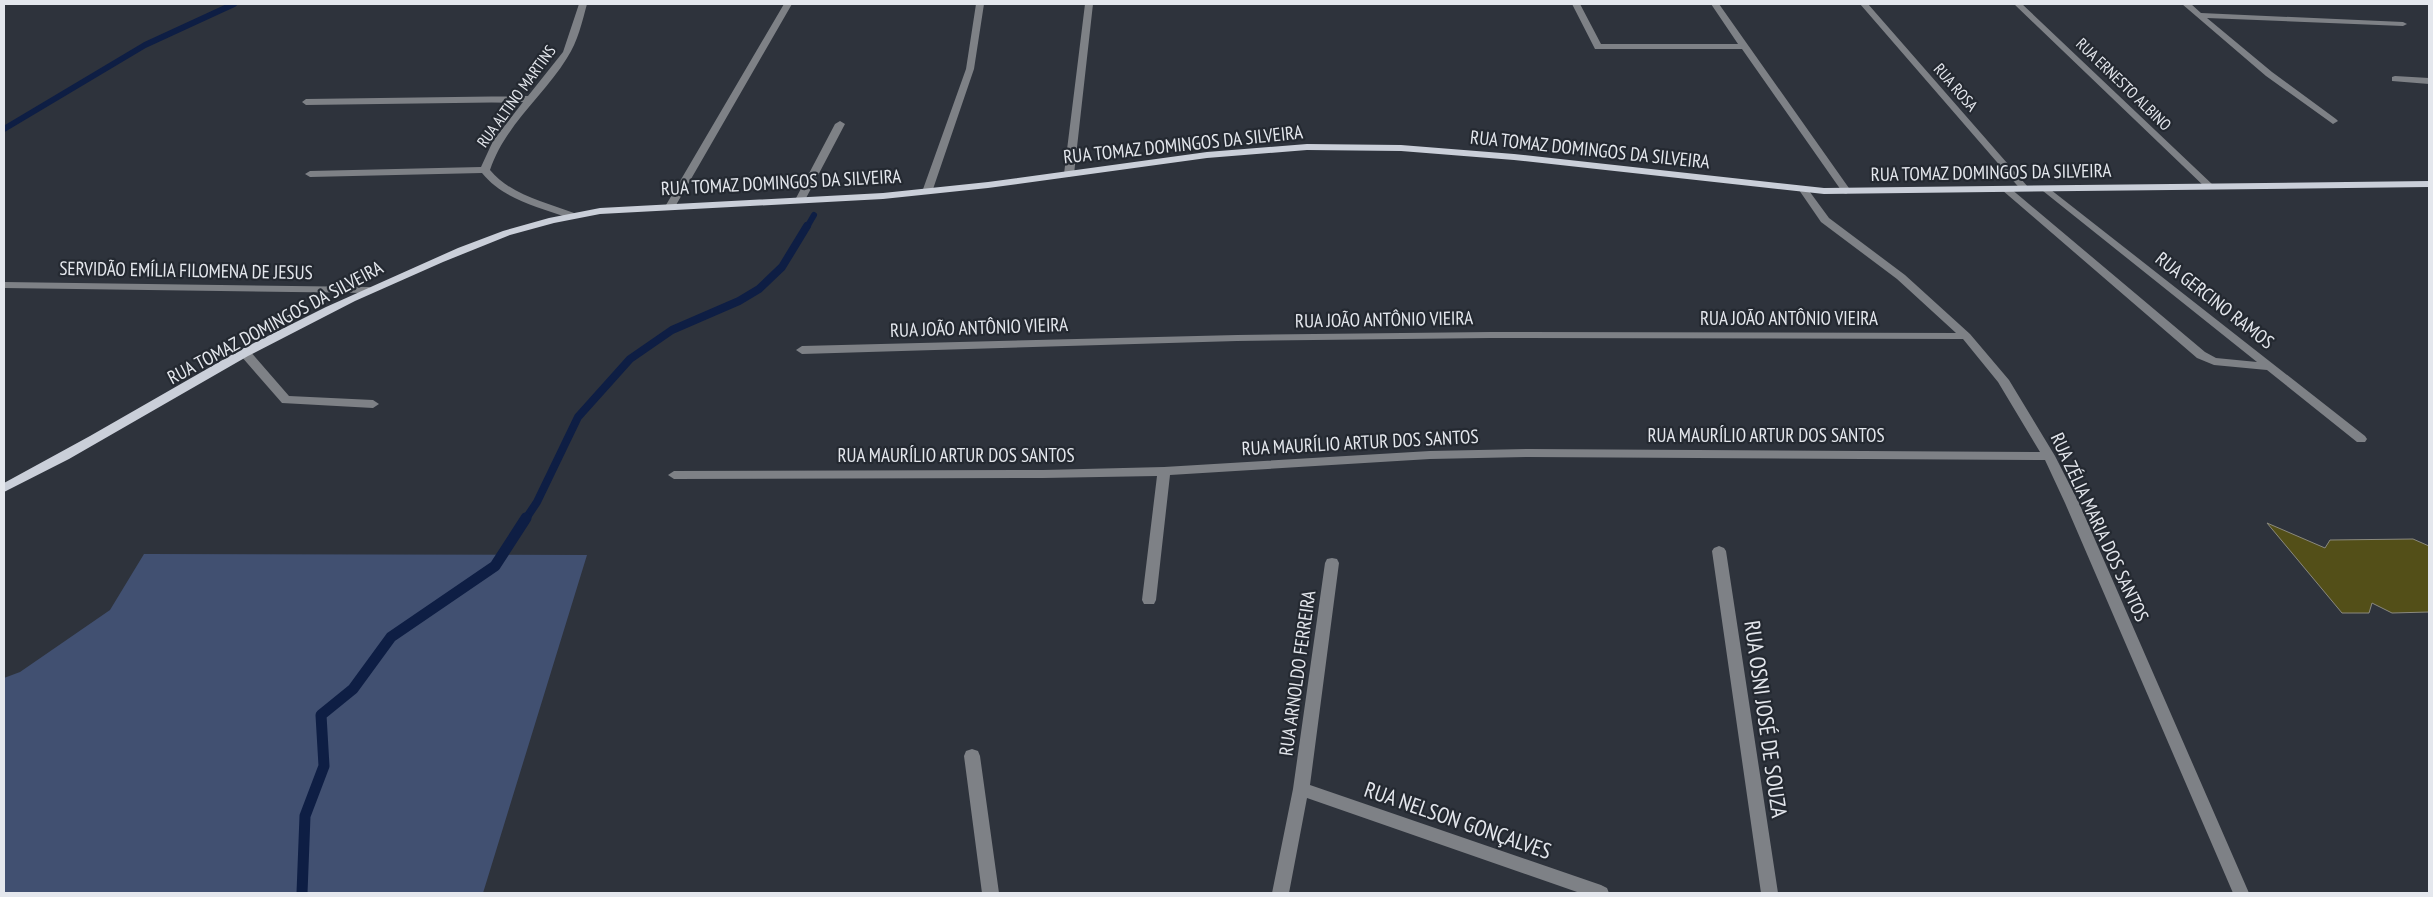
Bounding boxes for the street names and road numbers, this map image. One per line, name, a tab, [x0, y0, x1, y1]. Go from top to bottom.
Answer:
street label: RUA ERNESTO ALBINO	[2072, 34, 2176, 135]
street label: RUA ALTINO MARTINS	[472, 41, 560, 151]
street label: RUA ROSA	[1930, 59, 1982, 115]
street label: RUA TOMAZ DOMINGOS DA SILVEIRA	[1062, 119, 1304, 169]
street label: RUA TOMAZ DOMINGOS DA SILVEIRA	[1469, 124, 1711, 174]
street label: RUA TOMAZ DOMINGOS DA SILVEIRA	[1870, 158, 2112, 186]
street label: RUA TOMAZ DOMINGOS DA SILVEIRA	[660, 164, 902, 200]
street label: RUA GERCINO RAMOS	[2151, 246, 2279, 354]
street label: RUA TOMAZ DOMINGOS DA SILVEIRA	[163, 255, 387, 389]
street label: SERVIDÃO EMÍLIA FILOMENA DE JESUS	[59, 256, 313, 284]
street label: RUA JOÃO ANTÔNIO VIEIRA	[1295, 305, 1473, 333]
street label: RUA JOÃO ANTÔNIO VIEIRA	[1700, 306, 1878, 330]
street label: RUA JOÃO ANTÔNIO VIEIRA	[890, 312, 1068, 342]
street label: RUA MAURÍLIO ARTUR DOS SANTOS	[1647, 423, 1885, 447]
street label: RUA MAURÍLIO ARTUR DOS SANTOS	[1241, 424, 1479, 460]
street label: RUA ZÉLIA MARIA DOS SANTOS	[2046, 429, 2154, 625]
street label: RUA MAURÍLIO ARTUR DOS SANTOS	[837, 443, 1075, 467]
street label: RUA ARNOLDO FERREIRA	[1274, 589, 1320, 757]
street label: RUA OSNI JOSÉ DE SOUZA	[1738, 619, 1794, 820]
street label: RUA NELSON GONÇALVES	[1361, 775, 1555, 865]

